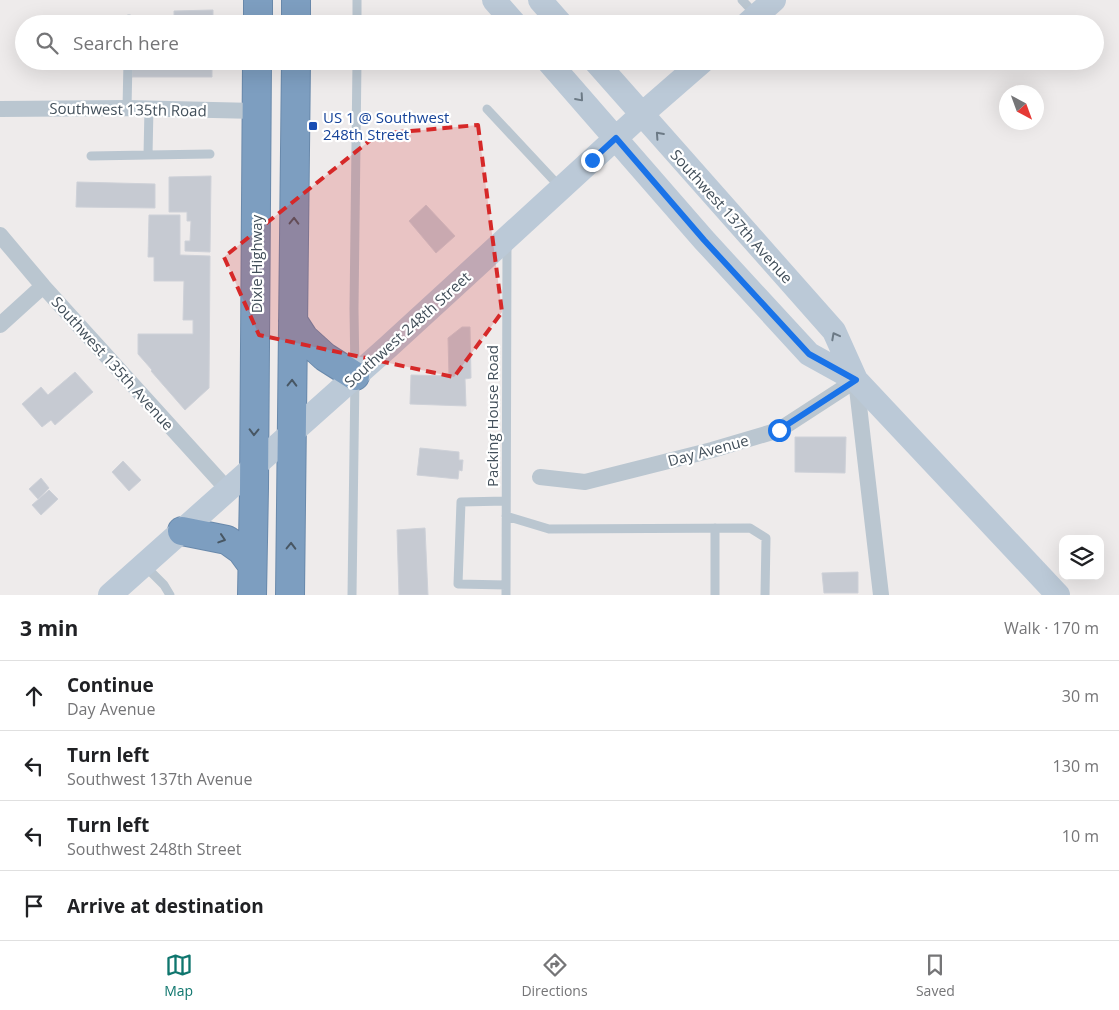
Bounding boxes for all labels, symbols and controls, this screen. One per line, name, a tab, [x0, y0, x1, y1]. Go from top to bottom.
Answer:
search box	[15, 15, 1104, 70]
icon: search	[33, 29, 61, 57]
text: Search here	[73, 30, 179, 56]
north arrow	[999, 85, 1044, 130]
one-way arrow	[574, 92, 583, 101]
street label: Southwest 135th Road	[49, 98, 207, 120]
place label: US 1 @ Southwest 248th Street	[323, 107, 449, 144]
marker: US 1 @ Southwest 248th Street	[307, 120, 319, 132]
one-way arrow	[657, 132, 665, 141]
street label: Southwest 137th Avenue	[666, 145, 798, 287]
route end	[581, 149, 604, 172]
street label: Dixie Highway	[246, 214, 266, 313]
one-way arrow	[289, 216, 299, 224]
street label: Southwest 248th Street	[340, 267, 474, 391]
street label: Southwest 135th Avenue	[47, 292, 179, 434]
one-way arrow	[832, 332, 842, 341]
street label: Packing House Road	[482, 345, 502, 487]
one-way arrow	[287, 379, 297, 386]
route start	[768, 419, 791, 442]
one-way arrow	[249, 429, 259, 437]
street label: Day Avenue	[665, 430, 751, 470]
one-way arrow	[217, 534, 226, 544]
map controls	[1059, 535, 1104, 580]
button: layers	[1059, 535, 1104, 580]
one-way arrow	[286, 542, 296, 550]
text: 3 min	[20, 614, 78, 642]
text: Walk · 170 m	[1004, 617, 1099, 639]
text: Continue	[67, 672, 154, 698]
icon: ahead	[20, 682, 48, 710]
text: 30 m	[1062, 685, 1099, 707]
text: Day Avenue	[67, 698, 155, 720]
text: Turn left	[67, 742, 149, 768]
icon: left	[20, 752, 48, 780]
text: 130 m	[1053, 755, 1099, 777]
text: Southwest 137th Avenue	[67, 768, 252, 790]
text: Turn left	[67, 812, 149, 838]
icon: left	[20, 822, 48, 850]
text: 10 m	[1062, 825, 1099, 847]
text: Southwest 248th Street	[67, 838, 241, 860]
icon: arrive	[20, 892, 48, 920]
text: Arrive at destination	[67, 893, 264, 919]
tab: Map	[164, 951, 193, 1000]
tab: Directions	[521, 951, 588, 1000]
tab: Saved	[916, 951, 955, 1000]

